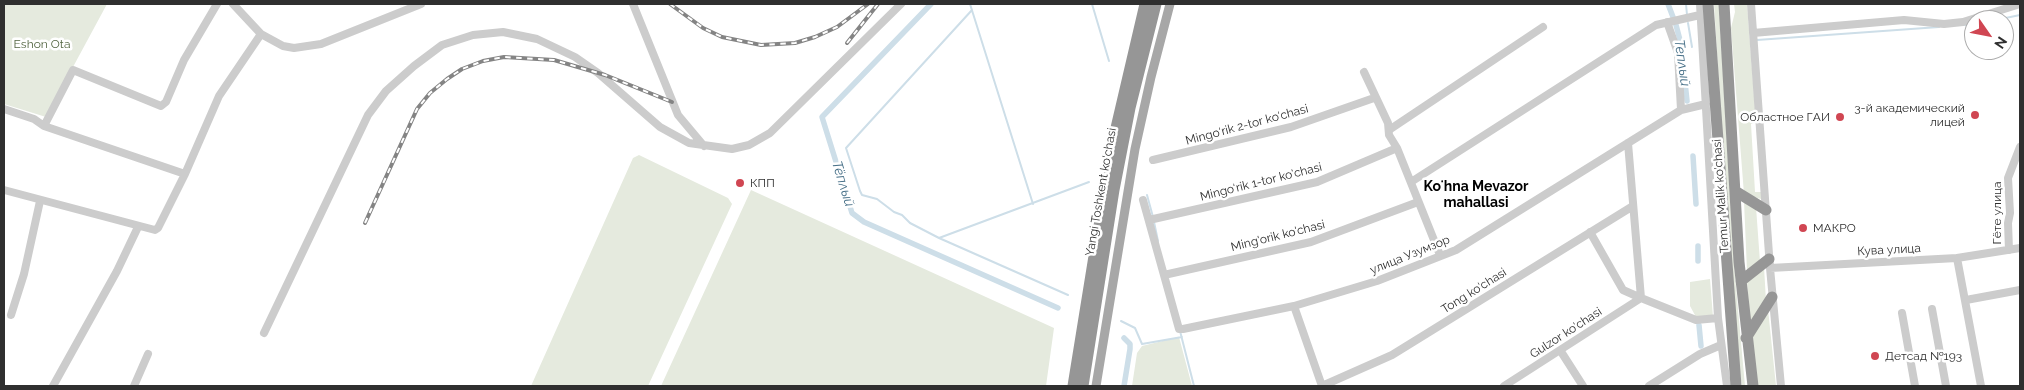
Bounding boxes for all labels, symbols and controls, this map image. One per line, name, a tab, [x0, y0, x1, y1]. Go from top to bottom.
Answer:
north arrow	[1964, 10, 2014, 60]
text: N	[1991, 34, 2010, 51]
park label: Eshon Ota	[14, 37, 70, 51]
water label: Теплый	[1670, 39, 1694, 87]
place label: 3-й академический лицей	[1854, 101, 1965, 129]
street label: Mingo‘rik 2-tor ko‘chasi	[1184, 102, 1310, 148]
marker: 3-й академический лицей	[1969, 109, 1981, 121]
place label: Областное ГАИ	[1740, 110, 1830, 124]
marker: Областное ГАИ	[1834, 111, 1846, 123]
street label: Yangi Toshkent ko‘chasi	[1083, 127, 1119, 257]
street label: Temur Malik ko'chasi	[1710, 139, 1732, 253]
water label: Тёплый	[828, 159, 858, 209]
street label: Mingo‘rik 1-tor ko‘chasi	[1199, 160, 1323, 204]
place label: КПП	[750, 176, 775, 190]
marker: КПП	[734, 177, 746, 189]
district label: Koʻhna Mevazor mahallasi	[1424, 179, 1528, 212]
street label: Гёте улица	[1990, 181, 2004, 245]
street label: Ming'orik ko'chasi	[1229, 217, 1327, 255]
place label: МАКРО	[1813, 221, 1856, 235]
marker: МАКРО	[1797, 222, 1809, 234]
street label: улица Узумзор	[1368, 232, 1452, 278]
street label: Кува улица	[1857, 241, 1921, 259]
street label: Tong ko'chasi	[1439, 265, 1509, 317]
street label: Gulzor ko'chasi	[1527, 304, 1605, 362]
place label: Детсад №193	[1885, 349, 1962, 363]
marker: Детсад №193	[1869, 350, 1881, 362]

